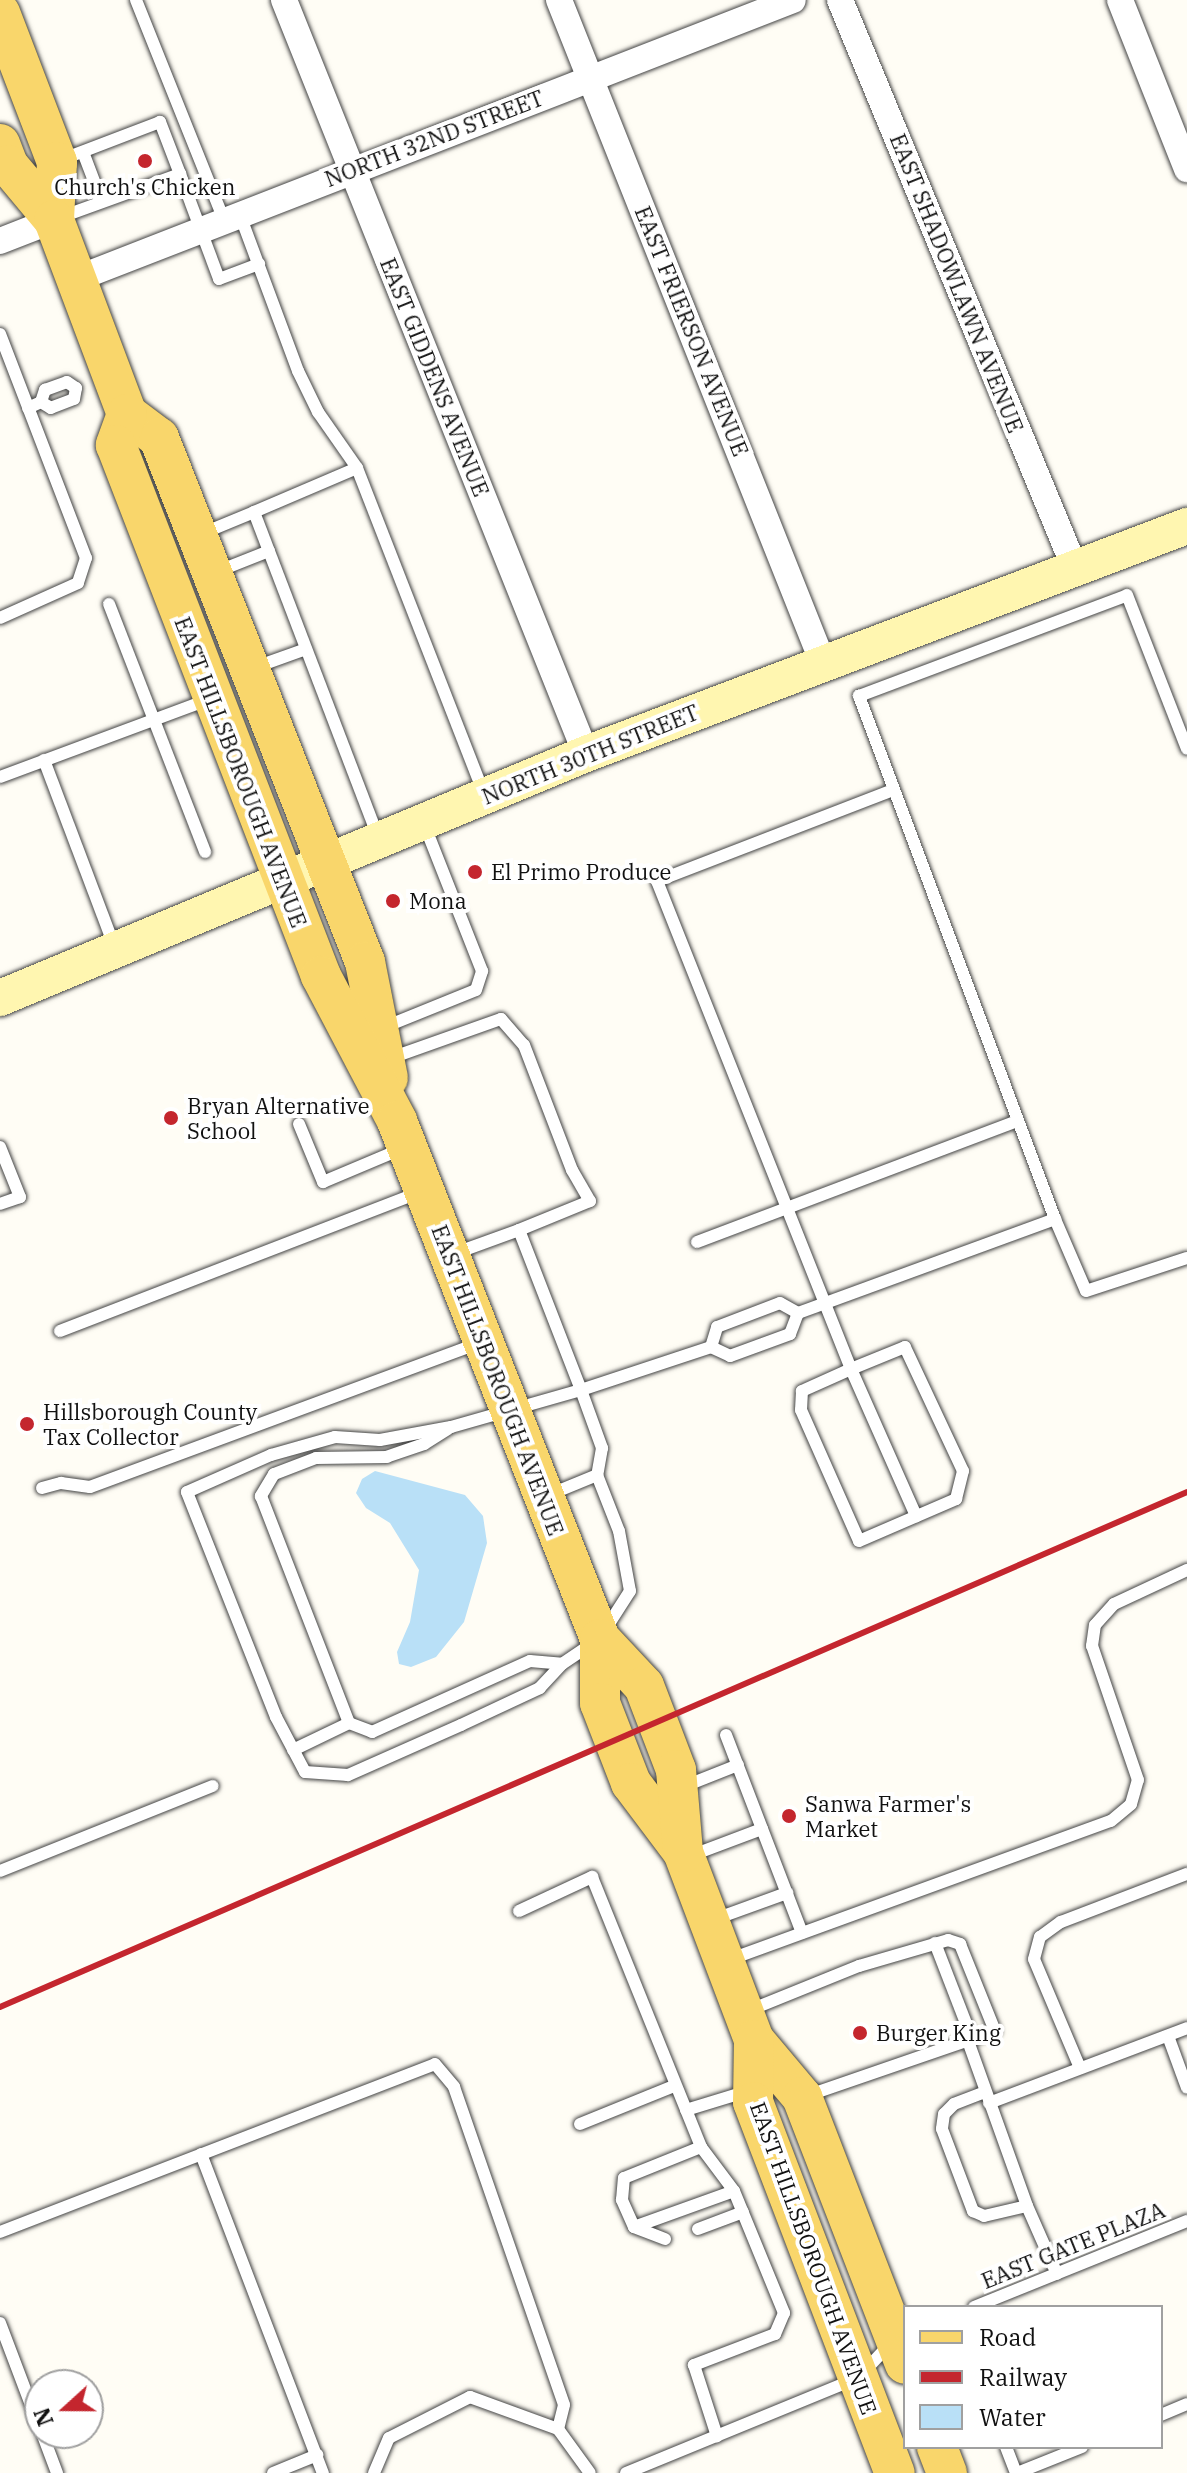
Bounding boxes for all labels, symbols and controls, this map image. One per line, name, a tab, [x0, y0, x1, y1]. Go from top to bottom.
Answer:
street label: NORTH 32ND STREET	[321, 84, 547, 192]
street label: EAST SHADOWLAWN AVENUE	[885, 130, 1029, 436]
marker: Church's Chicken	[136, 152, 154, 170]
place label: Church's Chicken	[54, 174, 236, 200]
street label: EAST FRIERSON AVENUE	[630, 202, 754, 460]
street label: EAST GIDDENS AVENUE	[375, 254, 495, 500]
street label: EAST HILLSBOROUGH AVENUE	[169, 613, 313, 931]
street label: NORTH 30TH STREET	[478, 698, 702, 810]
place label: El Primo Produce	[491, 859, 671, 885]
marker: El Primo Produce	[466, 863, 484, 881]
place label: Mona	[409, 888, 467, 914]
marker: Mona	[384, 892, 402, 910]
place label: Bryan Alternative School	[187, 1092, 369, 1144]
marker: Bryan Alternative School	[162, 1109, 180, 1127]
street label: EAST HILLSBOROUGH AVENUE	[426, 1221, 570, 1539]
place label: Hillsborough County Tax Collector	[43, 1398, 257, 1450]
marker: Hillsborough County Tax Collector	[18, 1415, 36, 1433]
place label: Sanwa Farmer's Market	[805, 1790, 971, 1842]
marker: Sanwa Farmer's Market	[780, 1807, 798, 1825]
place label: Burger King	[876, 2020, 1001, 2046]
marker: Burger King	[851, 2024, 869, 2042]
street label: EAST HILLSBOROUGH AVENUE	[745, 2098, 883, 2418]
street label: EAST GATE PLAZA	[977, 2196, 1169, 2294]
legend	[903, 2305, 1163, 2449]
text: Road	[979, 2321, 1036, 2353]
text: Railway	[979, 2361, 1067, 2393]
north arrow	[24, 2369, 104, 2449]
text: Water	[979, 2401, 1046, 2433]
text: N	[26, 2404, 60, 2430]

